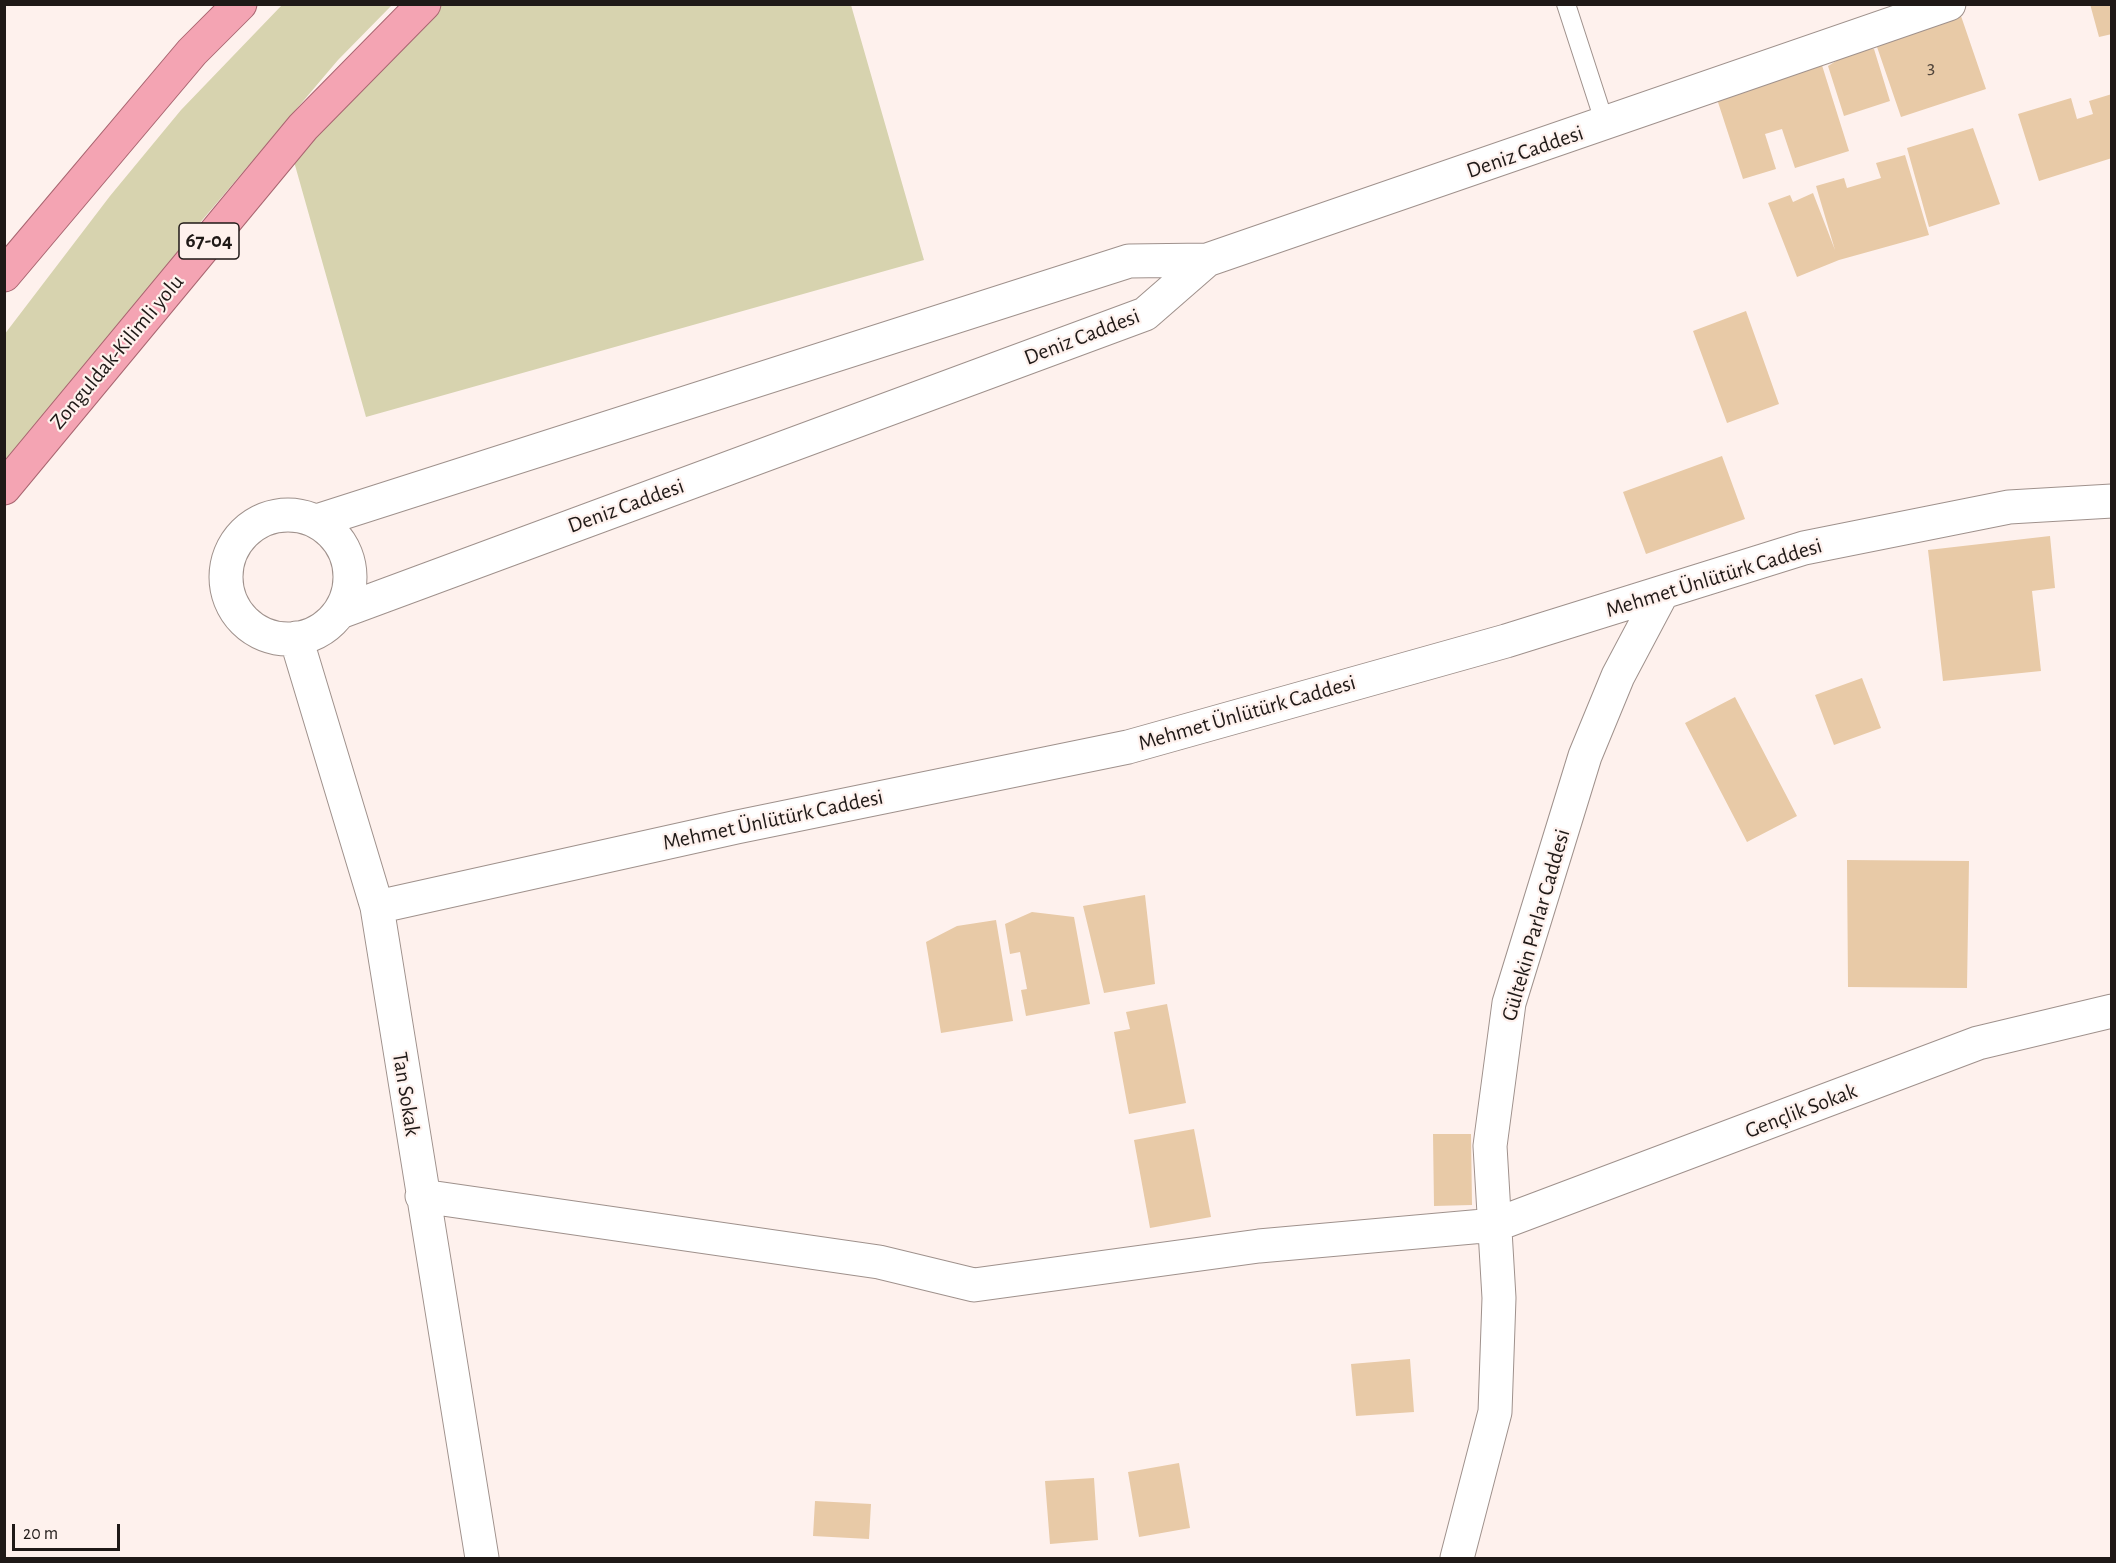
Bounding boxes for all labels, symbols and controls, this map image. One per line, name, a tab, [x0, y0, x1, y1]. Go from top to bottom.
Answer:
house number: 3	[1927, 55, 1935, 79]
street label: Deniz Caddesi	[1463, 120, 1587, 184]
road number: 67-04	[179, 223, 239, 259]
street label: Zonguldak-Kilimli yolu	[45, 269, 189, 435]
street label: Deniz Caddesi	[1020, 303, 1144, 371]
street label: Deniz Caddesi	[564, 473, 688, 539]
street label: Mehmet Ünlütürk Caddesi	[1603, 533, 1825, 623]
street label: Mehmet Ünlütürk Caddesi	[1135, 669, 1359, 757]
street label: Mehmet Ünlütürk Caddesi	[660, 784, 886, 856]
street label: Gültekin Parlar Caddesi	[1496, 826, 1576, 1024]
street label: Tan Sokak	[386, 1050, 426, 1138]
street label: Gençlik Sokak	[1741, 1078, 1861, 1144]
scale bar	[15, 1512, 123, 1550]
text: 20 m	[23, 1525, 58, 1543]

